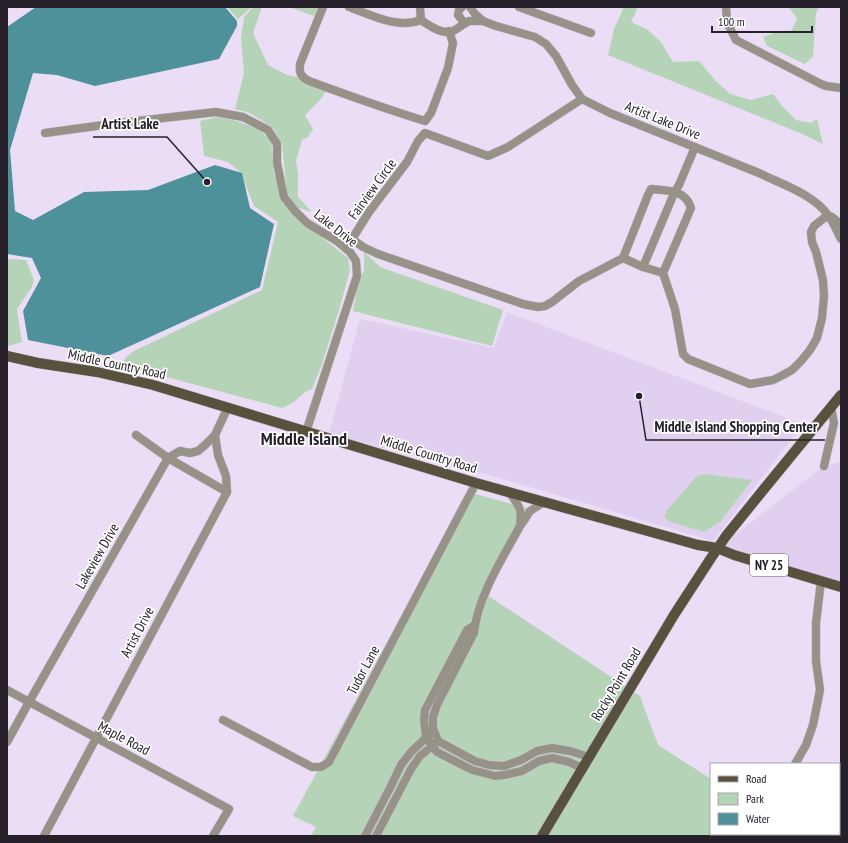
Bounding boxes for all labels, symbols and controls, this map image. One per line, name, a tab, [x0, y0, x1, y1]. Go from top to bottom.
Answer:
scale bar	[712, 8, 812, 34]
text: 100 m	[718, 14, 745, 29]
street label: Artist Lake Drive	[623, 97, 704, 143]
callout: Artist Lake	[93, 110, 167, 137]
text: Artist Lake	[100, 114, 159, 133]
street label: Fairview Circle	[344, 155, 400, 223]
street label: Lake Drive	[310, 205, 362, 251]
street label: Middle Country Road	[66, 345, 168, 383]
callout: Middle Island Shopping Center	[646, 413, 825, 440]
text: Middle Island Shopping Center	[655, 417, 818, 436]
district label: Middle Island	[261, 427, 347, 450]
street label: Middle Country Road	[379, 431, 479, 477]
street label: Lakeview Drive	[71, 520, 123, 592]
road number: NY 25	[750, 554, 788, 576]
street label: Artist Drive	[116, 603, 158, 660]
street label: Tudor Lane	[343, 642, 384, 698]
street label: Rocky Point Road	[587, 644, 645, 724]
street label: Maple Road	[95, 717, 153, 759]
legend	[710, 763, 840, 835]
text: Road	[746, 771, 766, 786]
text: Park	[746, 791, 764, 806]
text: Water	[746, 811, 771, 826]

